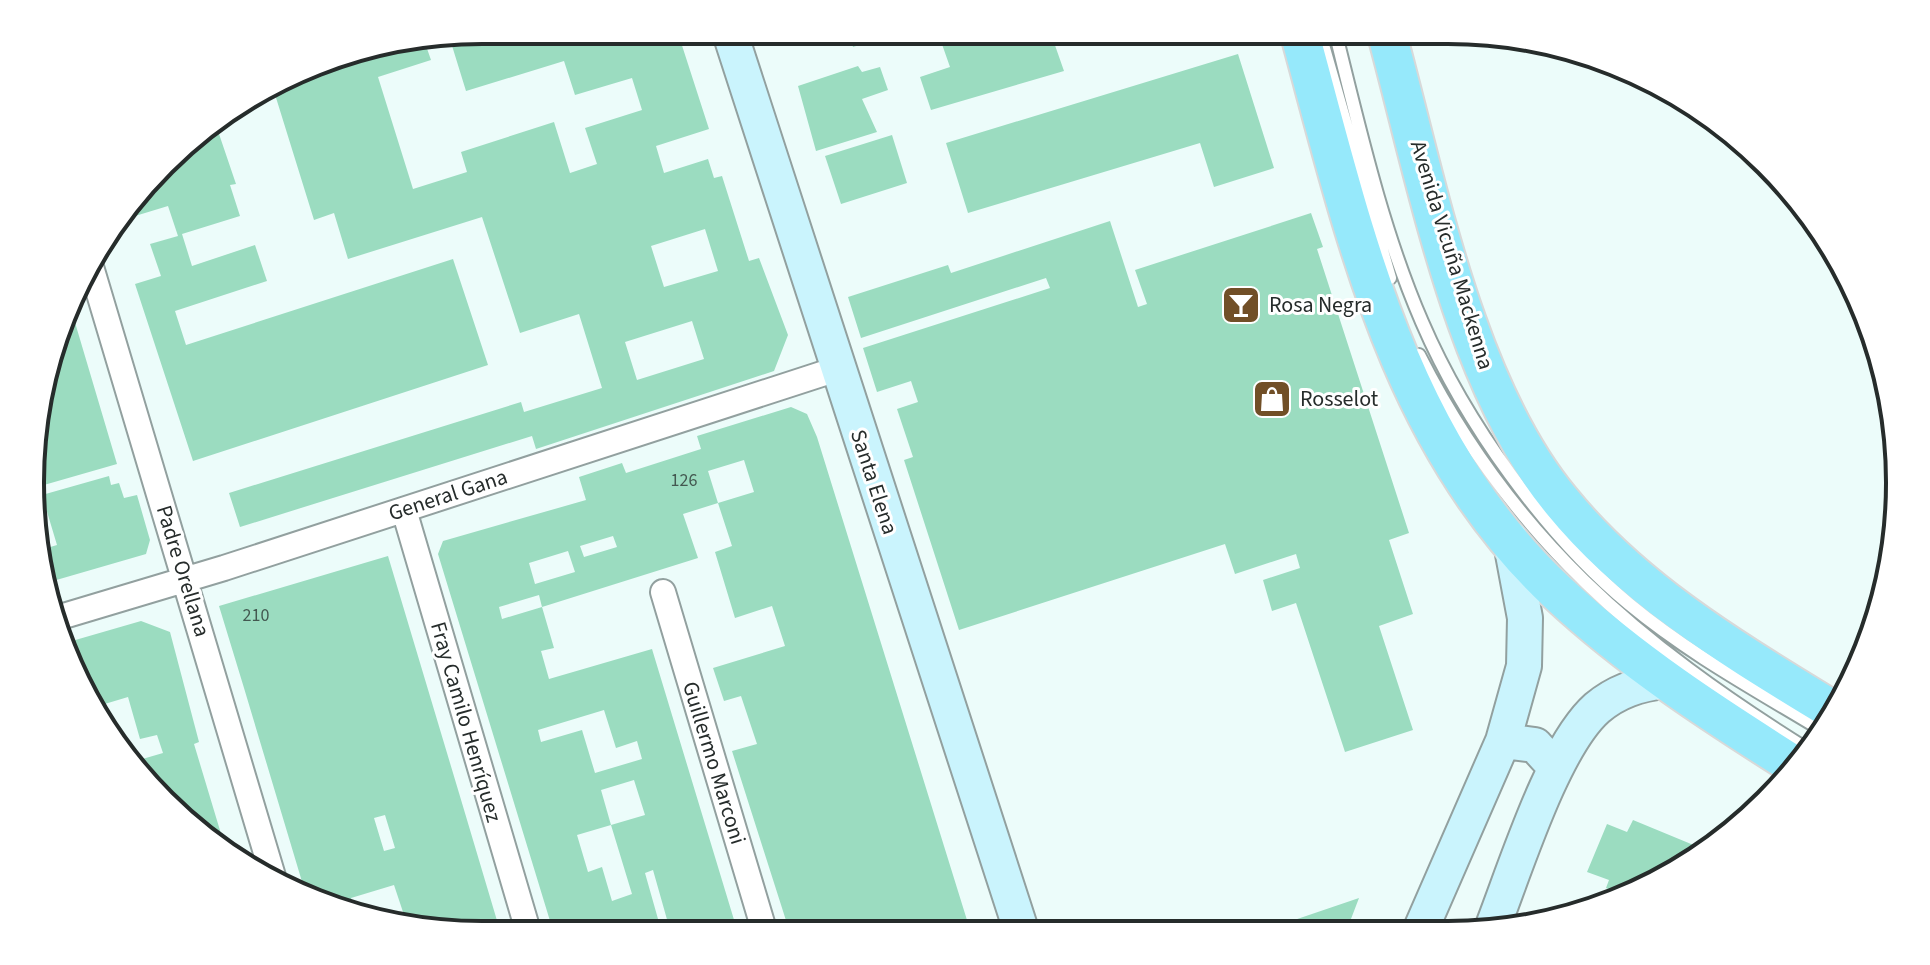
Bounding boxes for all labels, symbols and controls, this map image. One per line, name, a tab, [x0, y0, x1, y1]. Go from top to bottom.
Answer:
street label: Avenida Vicuña Mackenna	[1402, 137, 1502, 373]
bar icon: Rosa Negra	[1220, 284, 1262, 326]
place label: Rosa Negra	[1269, 289, 1372, 321]
shop icon: Rosselot	[1251, 378, 1293, 420]
place label: Rosselot	[1300, 383, 1379, 415]
street label: Santa Elena	[842, 425, 906, 539]
street label: General Gana	[384, 461, 512, 529]
house number: 126	[671, 468, 697, 493]
street label: Padre Orellana	[148, 501, 218, 641]
house number: 210	[243, 603, 269, 628]
street label: Fray Camilo Henríquez	[422, 618, 510, 826]
street label: Guillermo Marconi	[674, 678, 754, 848]

